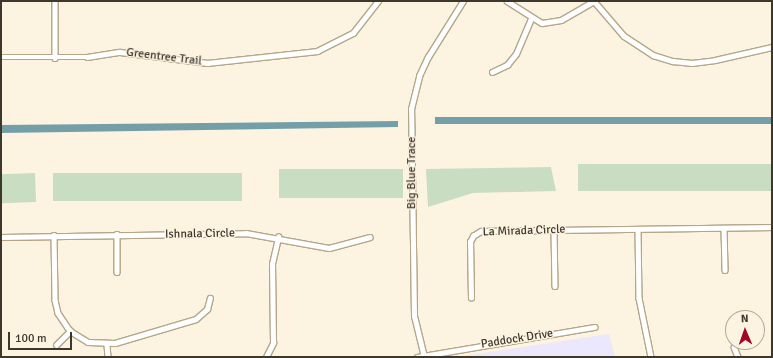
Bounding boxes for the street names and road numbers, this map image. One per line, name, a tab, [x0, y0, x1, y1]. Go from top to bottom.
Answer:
street label: Greentree Trail	[125, 45, 203, 69]
street label: Big Blue Trace	[405, 137, 419, 209]
street label: La Mirada Circle	[482, 222, 566, 240]
street label: Ishnala Circle	[165, 226, 235, 242]
street label: Paddock Drive	[480, 326, 554, 352]

